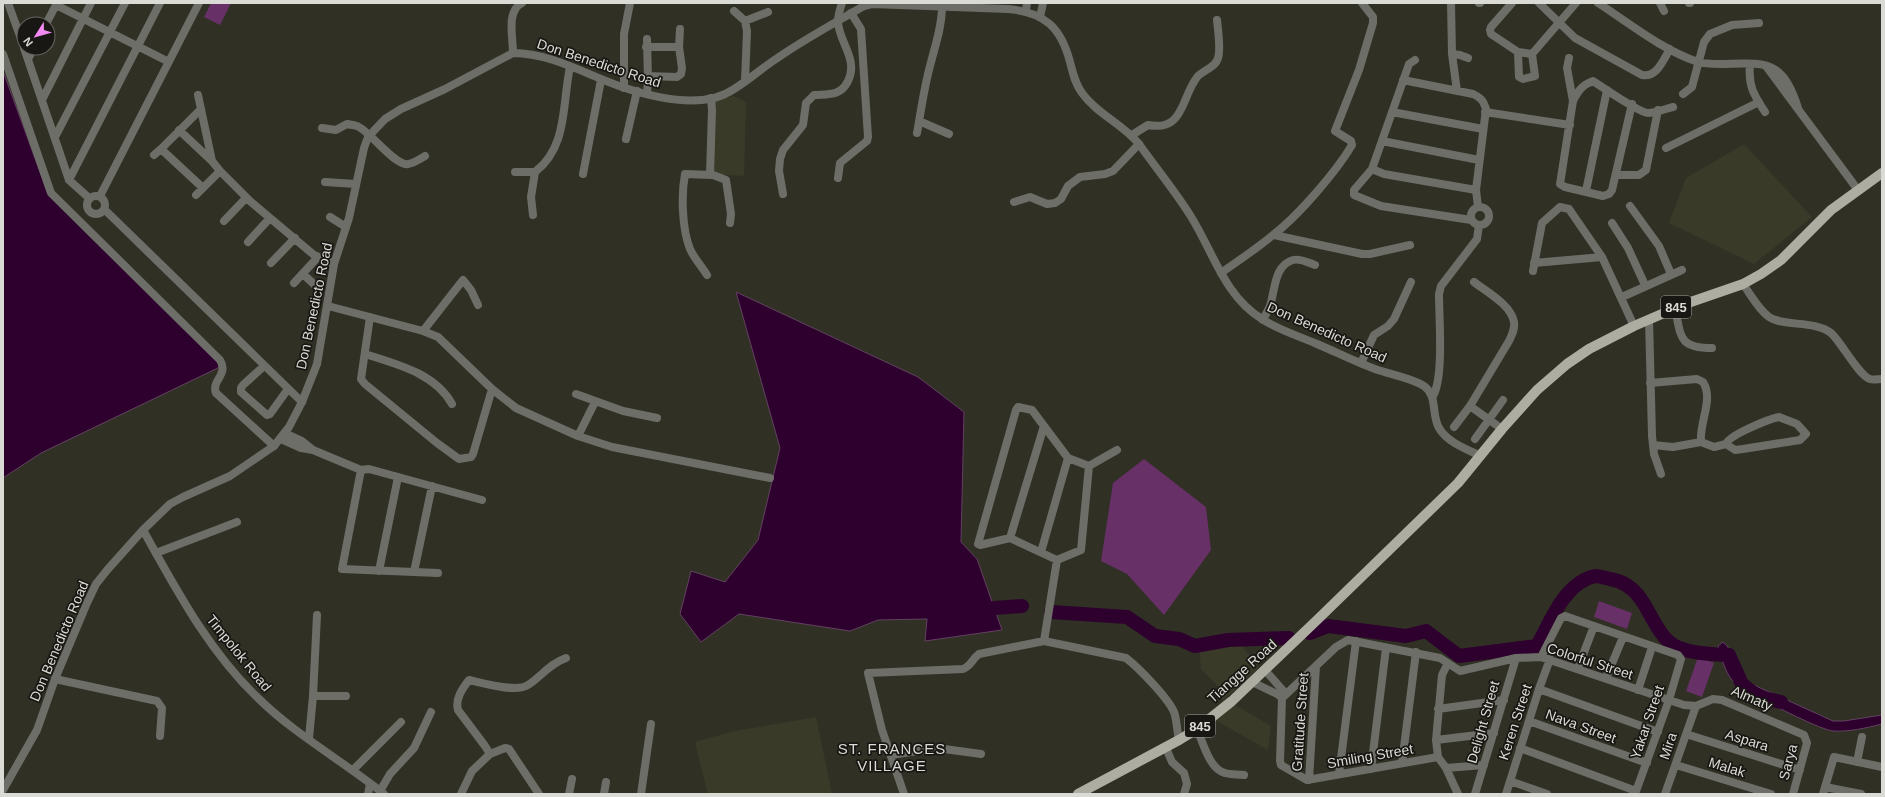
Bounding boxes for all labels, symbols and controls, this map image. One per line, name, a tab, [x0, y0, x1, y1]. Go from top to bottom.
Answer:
north arrow	[16, 16, 56, 56]
text: N	[21, 35, 35, 49]
street label: Don Benedicto Road	[535, 35, 663, 91]
street label: Don Benedicto Road	[293, 241, 335, 371]
road number: 845	[1661, 296, 1691, 318]
street label: Don Benedicto Road	[1265, 298, 1389, 366]
street label: Don Benedicto Road	[26, 578, 92, 704]
street label: Timpolok Road	[203, 612, 275, 694]
street label: Tiangge Road	[1204, 636, 1280, 706]
street label: Colorful Street	[1545, 640, 1635, 682]
street label: Gratitude Street	[1289, 672, 1311, 772]
street label: Delight Street	[1464, 679, 1502, 765]
street label: Keren Street	[1495, 682, 1535, 762]
street label: Almaty	[1729, 682, 1775, 714]
street label: Yakar Street	[1627, 683, 1667, 761]
street label: Nava Street	[1544, 706, 1619, 746]
road number: 845	[1185, 715, 1215, 737]
street label: Aspara	[1723, 726, 1771, 754]
street label: Mira	[1656, 730, 1680, 761]
district label: ST. FRANCES VILLAGE	[838, 740, 946, 774]
street label: Smiling Street	[1326, 741, 1414, 771]
street label: Sarya	[1776, 742, 1801, 782]
street label: Malak	[1707, 754, 1748, 780]

